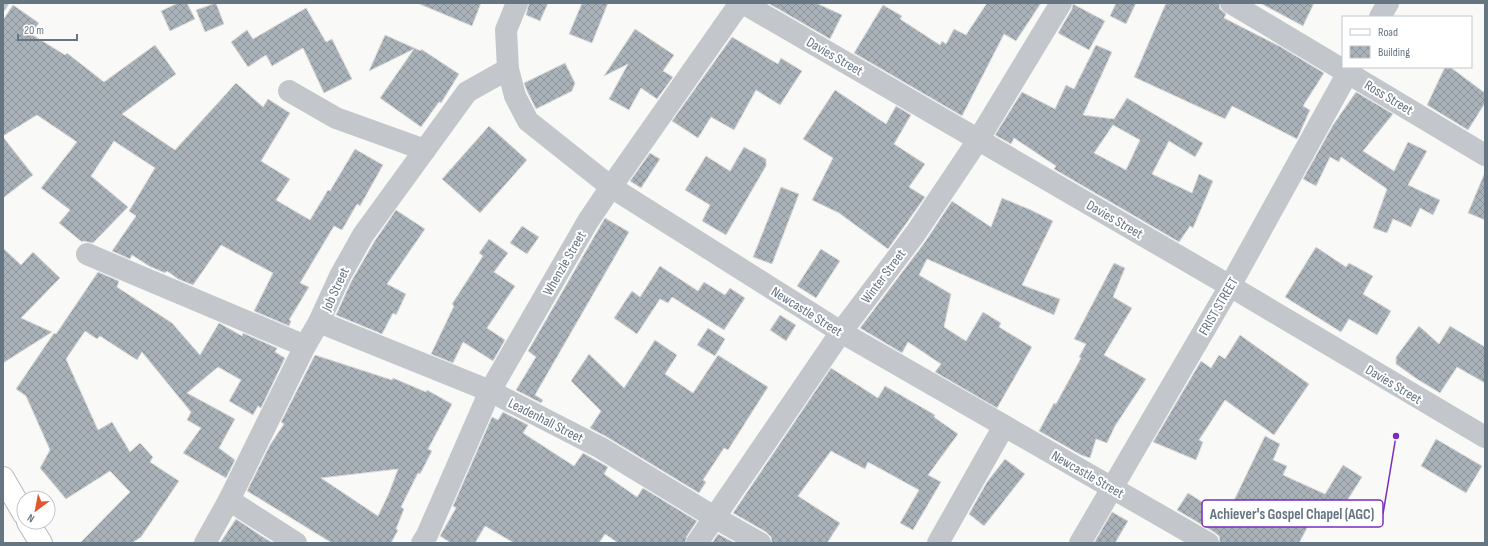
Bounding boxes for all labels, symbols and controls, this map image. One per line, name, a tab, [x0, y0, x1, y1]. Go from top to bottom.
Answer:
scale bar	[18, 16, 77, 42]
legend	[1342, 16, 1472, 68]
text: 20 m	[24, 23, 44, 38]
text: Road	[1378, 25, 1398, 40]
street label: Davies Street	[803, 33, 866, 79]
text: Building	[1378, 45, 1410, 60]
street label: Ross Street	[1361, 76, 1416, 119]
street label: Davies Street	[1083, 196, 1146, 242]
street label: Whenzle Street	[539, 228, 590, 299]
street label: Winter Street	[858, 246, 909, 307]
street label: Job Street	[318, 265, 353, 315]
street label: FRIST STREET	[1195, 274, 1242, 338]
street label: Newcastle Street	[768, 283, 845, 340]
street label: Davies Street	[1363, 361, 1425, 408]
street label: Leadenhall Street	[505, 394, 586, 447]
street label: Newcastle Street	[1049, 447, 1127, 502]
north arrow	[16, 490, 56, 530]
callout: Achiever's Gospel Chapel (AGC)	[1202, 500, 1383, 527]
text: Achiever's Gospel Chapel (AGC)	[1209, 505, 1374, 524]
text: N	[25, 511, 37, 525]

